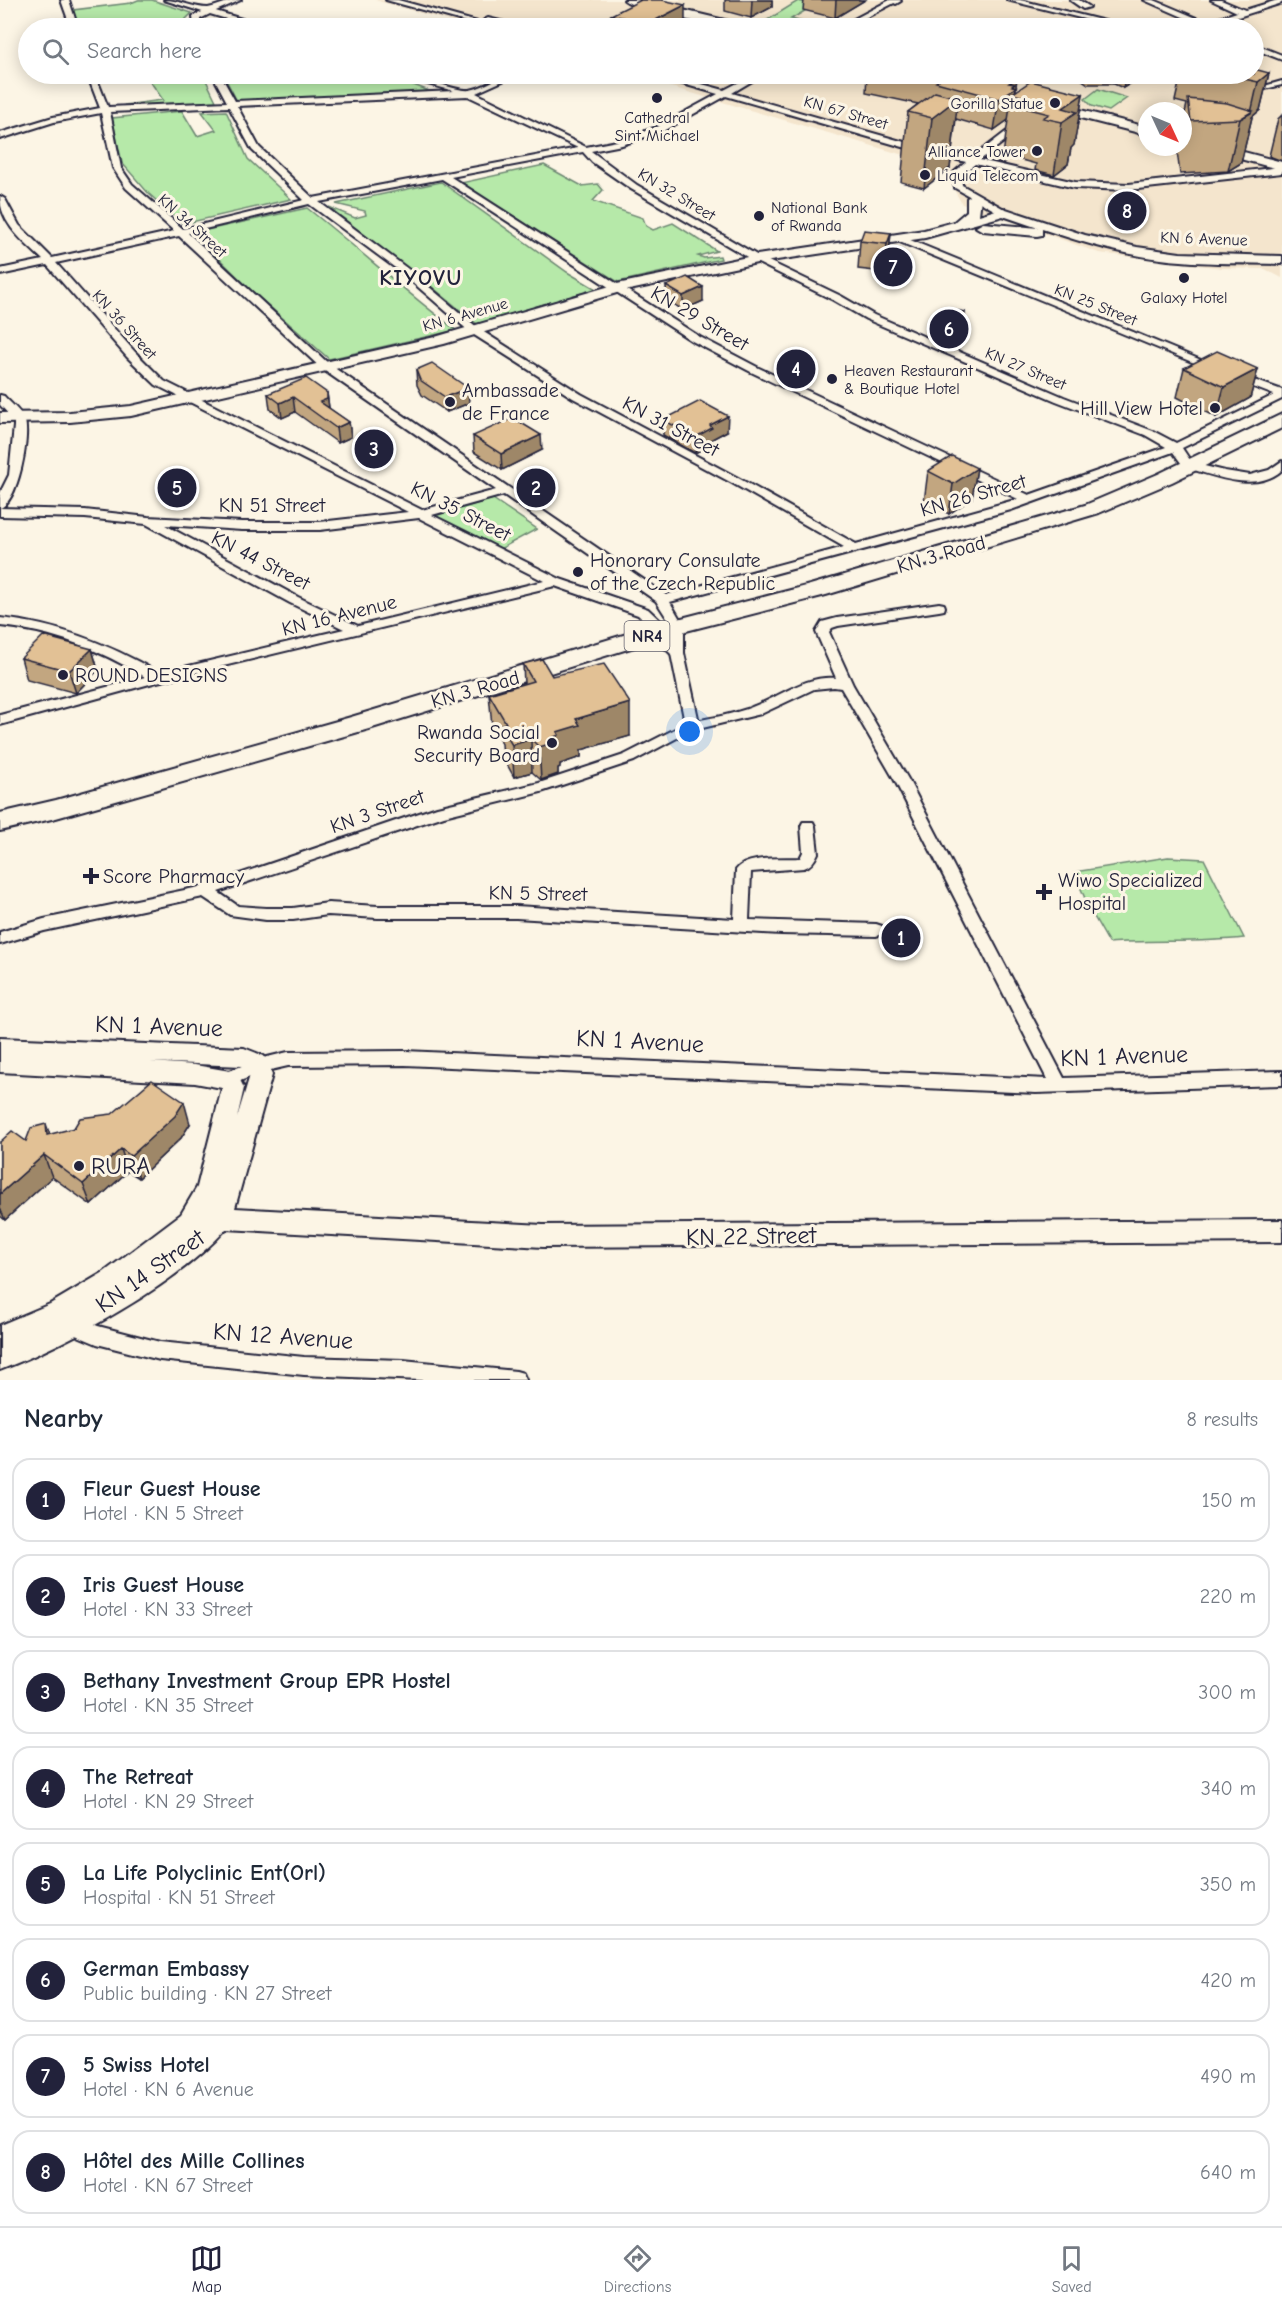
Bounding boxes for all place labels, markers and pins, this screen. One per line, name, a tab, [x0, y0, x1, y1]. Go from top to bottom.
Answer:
marker: Cathedral Sint Michael	[650, 91, 664, 105]
place label: Gorilla Statue	[951, 95, 1043, 113]
marker: Gorilla Statue	[1048, 96, 1062, 110]
place label: Cathedral Sint Michael	[615, 109, 699, 145]
place label: Alliance Tower	[928, 143, 1026, 161]
marker: Alliance Tower	[1030, 144, 1044, 158]
place label: Liquid Telecom	[937, 167, 1039, 185]
marker: Liquid Telecom	[918, 168, 932, 182]
pin: 8	[1108, 188, 1146, 234]
place label: National Bank of Rwanda	[771, 199, 867, 235]
marker: National Bank of Rwanda	[752, 209, 766, 223]
pin: 7	[874, 244, 912, 290]
marker: Galaxy Hotel	[1177, 271, 1191, 285]
place label: Galaxy Hotel	[1140, 289, 1228, 307]
pin: 6	[930, 306, 968, 352]
pin: 4	[776, 346, 816, 392]
place label: Heaven Restaurant & Boutique Hotel	[844, 362, 973, 398]
marker: Heaven Restaurant & Boutique Hotel	[825, 372, 839, 386]
place label: Ambassade de France	[462, 379, 559, 425]
marker: Ambassade de France	[443, 395, 457, 409]
place label: Hill View Hotel	[1080, 397, 1203, 420]
marker: Hill View Hotel	[1208, 401, 1222, 415]
pin: 3	[354, 426, 394, 472]
pin: 5	[158, 466, 196, 510]
pin: 2	[516, 466, 556, 510]
place label: Honorary Consulate of the Czech Republic	[590, 549, 776, 595]
marker: Honorary Consulate of the Czech Republic	[571, 565, 585, 579]
place label: ROUND DESIGNS	[75, 664, 227, 687]
marker: ROUND DESIGNS	[56, 668, 70, 682]
place label: Rwanda Social Security Board	[414, 721, 540, 767]
marker: Rwanda Social Security Board	[545, 736, 559, 750]
place label: Score Pharmacy	[103, 865, 244, 888]
marker: Score Pharmacy	[84, 869, 98, 883]
place label: Wiwo Specialized Hospital	[1058, 869, 1203, 915]
marker: Wiwo Specialized Hospital	[1035, 883, 1053, 901]
pin: 1	[882, 916, 920, 960]
place label: RURA	[91, 1152, 150, 1180]
marker: RURA	[72, 1159, 86, 1173]

